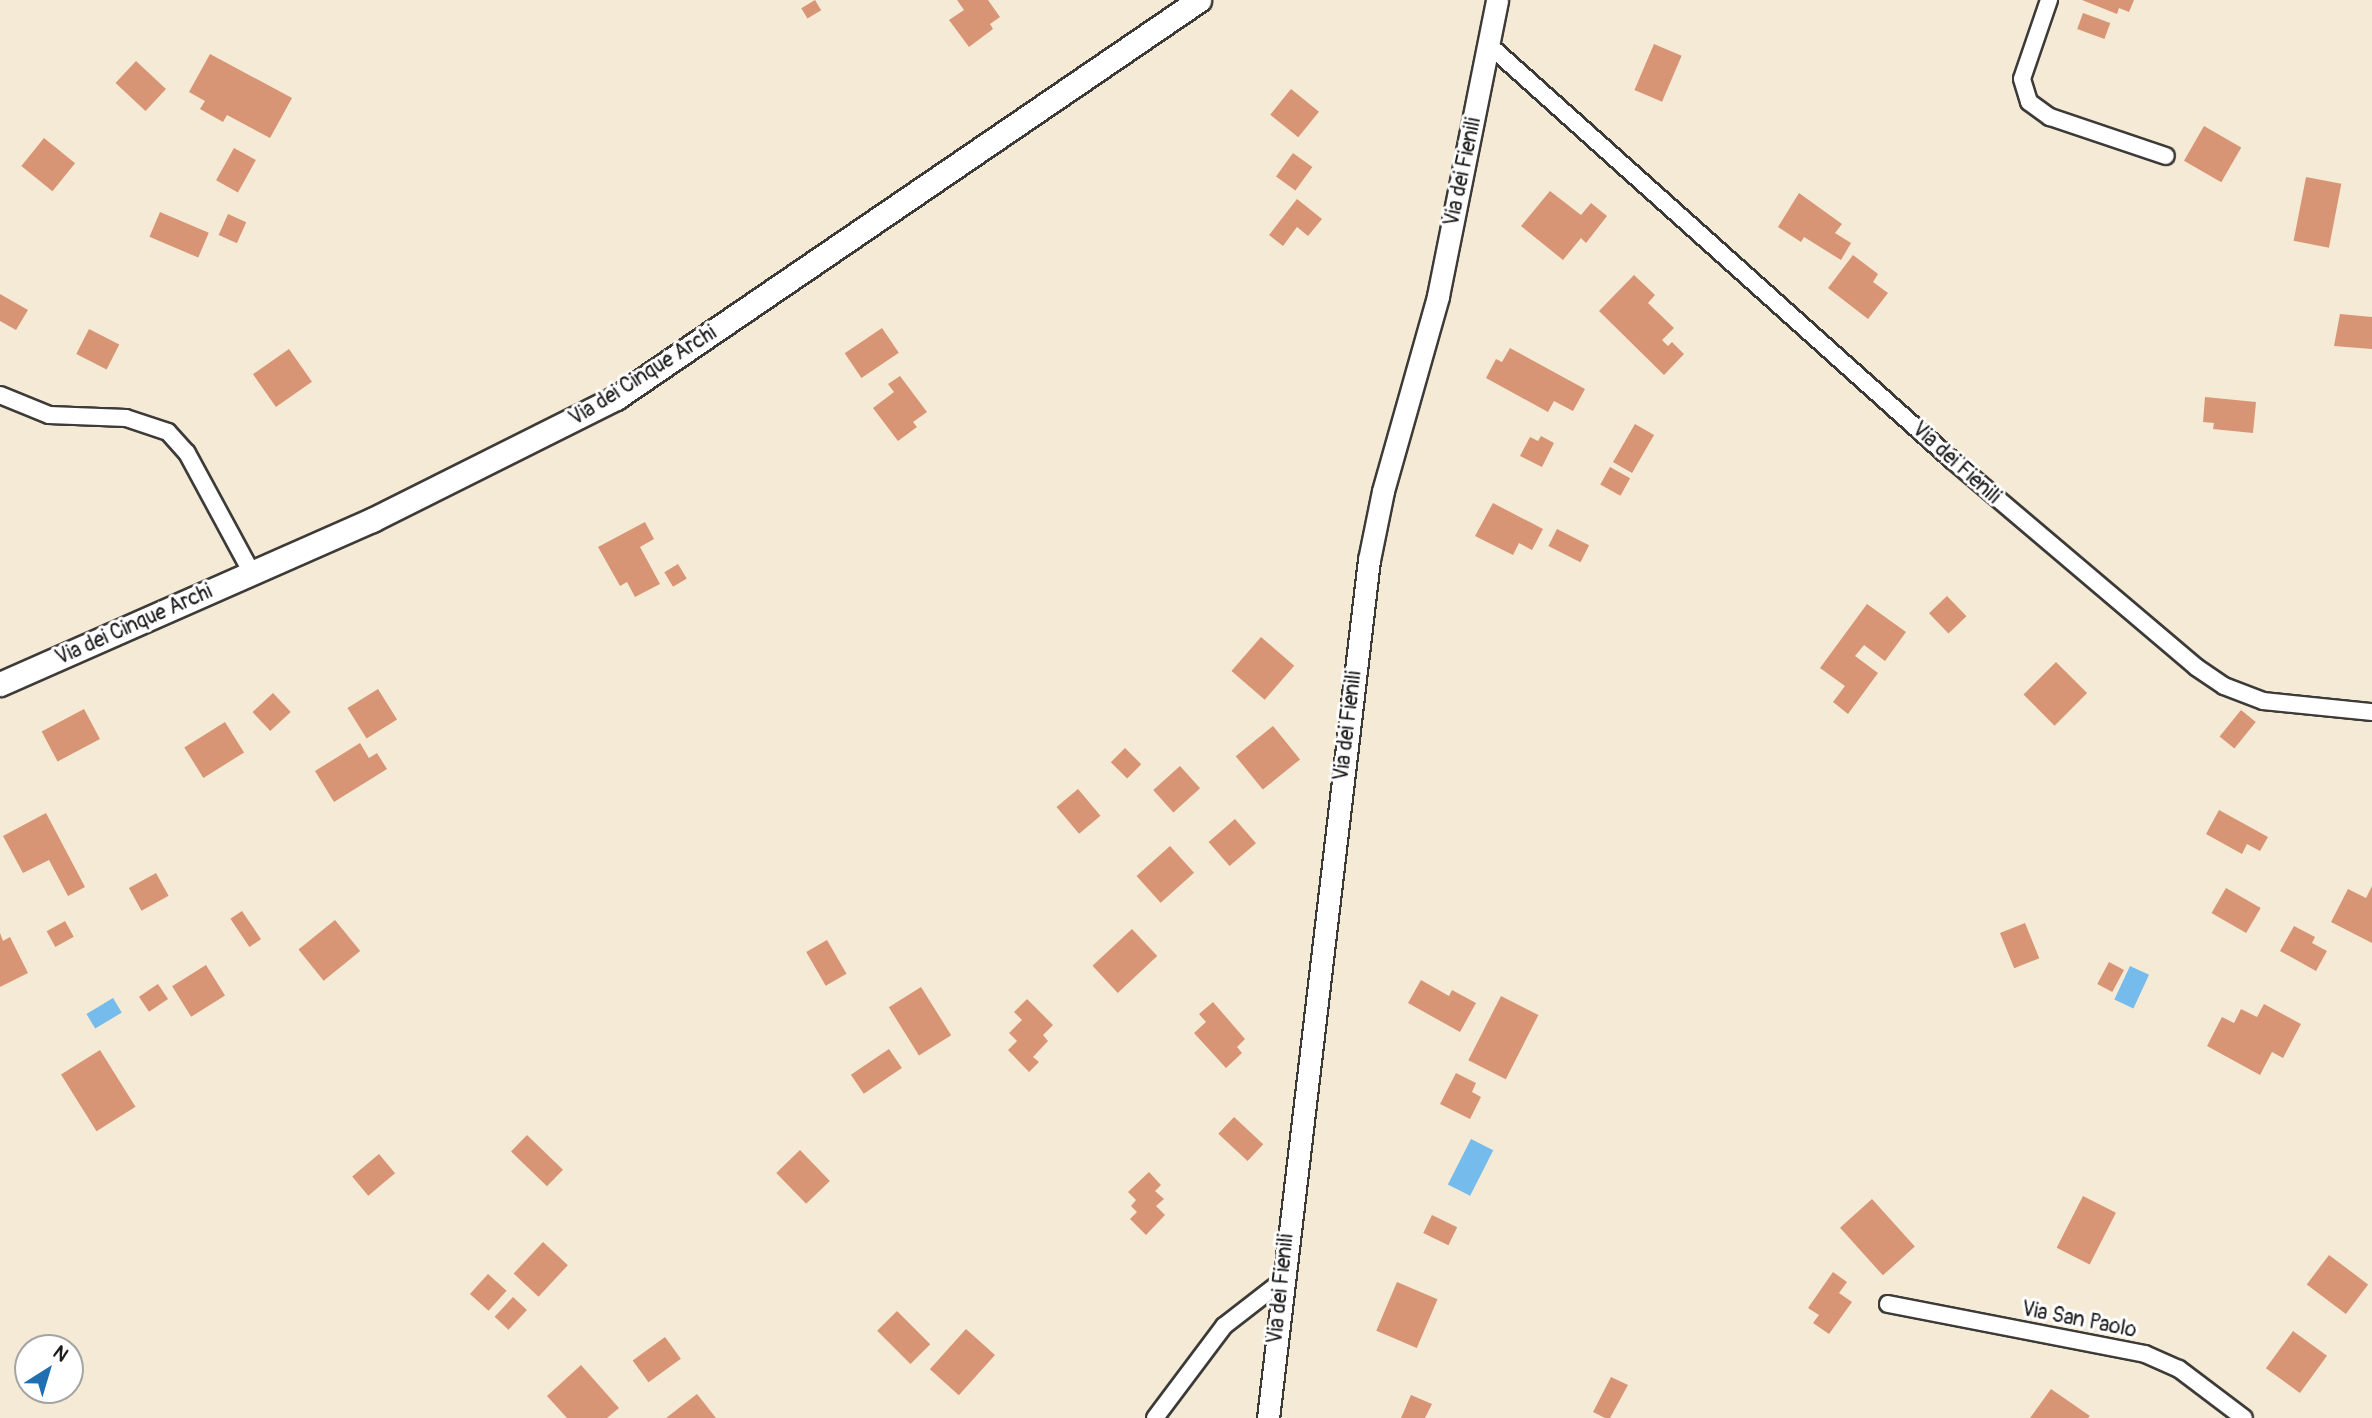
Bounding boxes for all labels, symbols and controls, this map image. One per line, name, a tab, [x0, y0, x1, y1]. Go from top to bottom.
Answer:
street label: Via dei Fienili	[1439, 115, 1487, 229]
street label: Via dei Cinque Archi	[565, 321, 721, 431]
street label: Via dei Fienili	[1907, 417, 2005, 509]
street label: Via dei Cinque Archi	[52, 579, 216, 671]
street label: Via dei Fienili	[1329, 670, 1367, 782]
street label: Via dei Fienili	[1263, 1233, 1299, 1345]
street label: Via San Paolo	[2019, 1297, 2139, 1343]
north arrow	[14, 1334, 84, 1404]
text: N	[48, 1340, 73, 1367]

